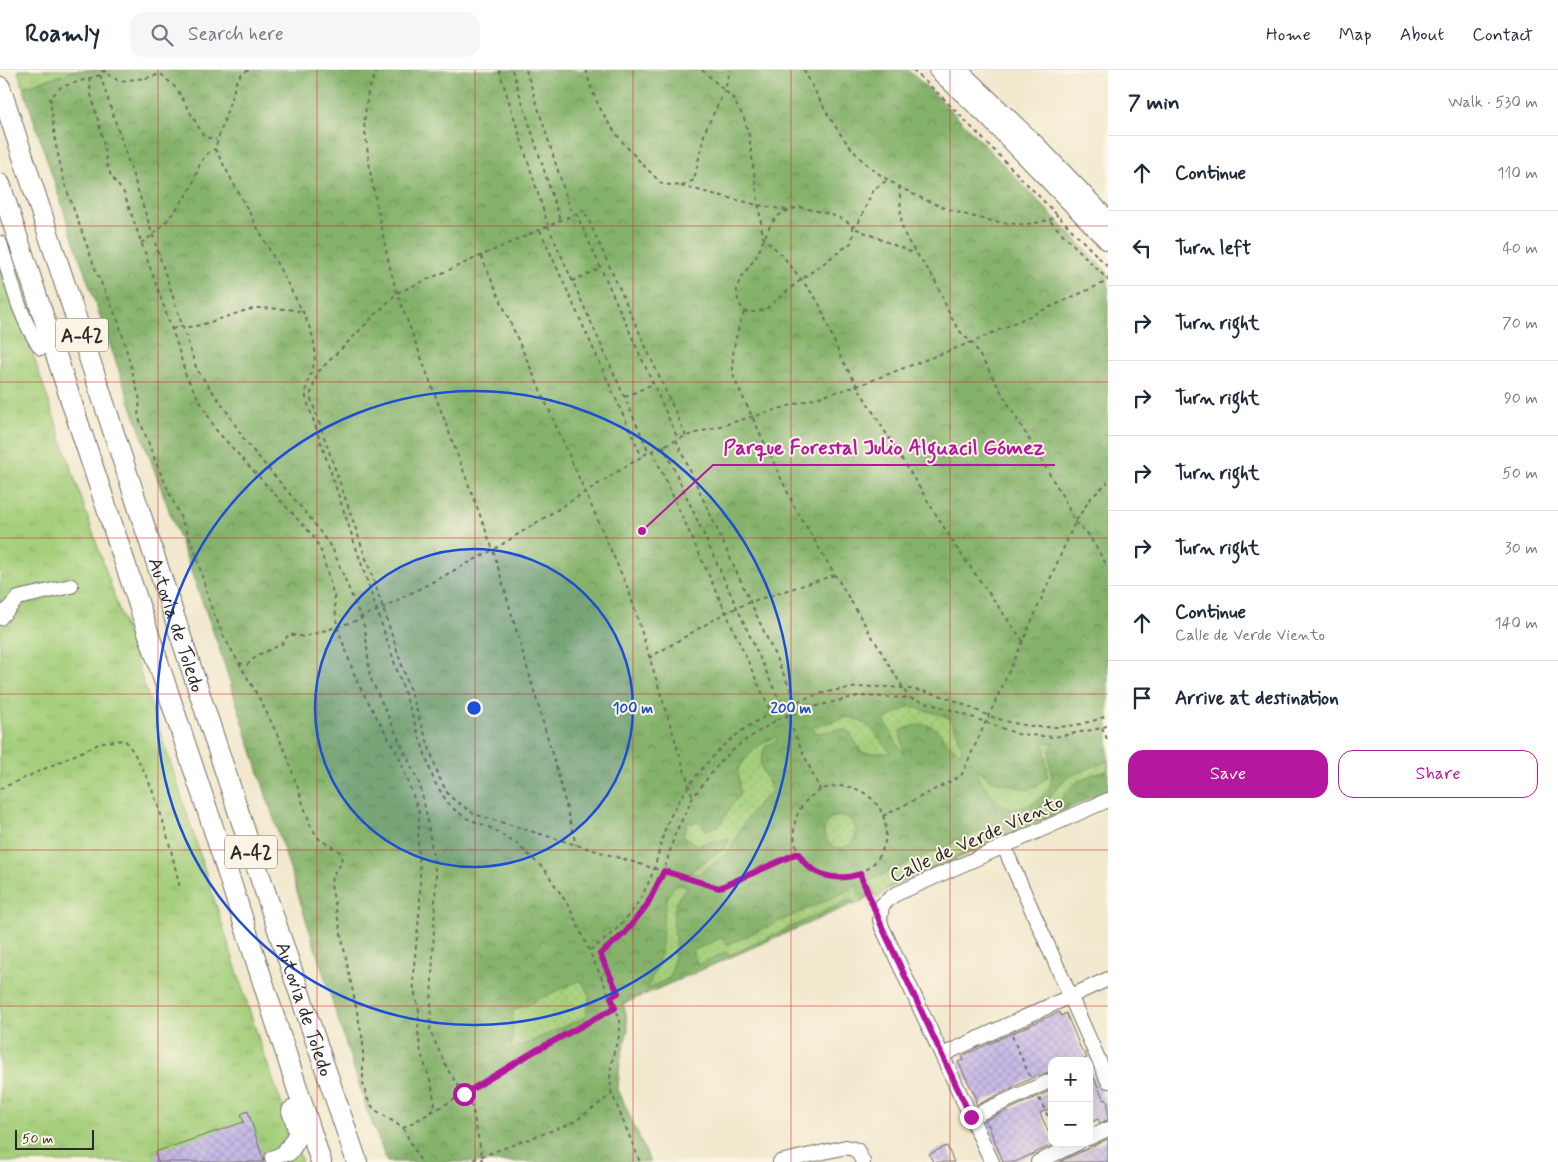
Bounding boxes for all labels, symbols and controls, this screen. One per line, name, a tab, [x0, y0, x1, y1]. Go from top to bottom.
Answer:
search box	[130, 12, 480, 57]
text: Roamly	[25, 19, 100, 50]
icon: search	[148, 21, 176, 49]
text: Search here	[188, 22, 284, 47]
text: Home	[1266, 23, 1311, 47]
text: Map	[1339, 23, 1372, 47]
text: About	[1400, 23, 1444, 47]
text: Contact	[1472, 23, 1533, 47]
text: 7 min	[1128, 89, 1180, 117]
text: Walk · 530 m	[1448, 92, 1538, 113]
icon: ahead	[1128, 159, 1156, 187]
text: Continue	[1175, 161, 1246, 186]
text: 110 m	[1497, 163, 1538, 184]
icon: left	[1128, 234, 1156, 262]
text: Turn left	[1175, 236, 1251, 261]
text: 40 m	[1502, 238, 1538, 259]
icon: right	[1128, 309, 1156, 337]
text: Turn right	[1175, 311, 1259, 336]
text: 70 m	[1502, 313, 1538, 334]
road number: A-42	[56, 318, 108, 352]
icon: right	[1128, 384, 1156, 412]
text: Turn right	[1175, 386, 1259, 411]
text: 90 m	[1504, 388, 1538, 409]
callout: Parque Forestal Julio Alguacil Gómez	[713, 429, 1055, 465]
text: Parque Forestal Julio Alguacil Gómez	[723, 434, 1045, 464]
icon: right	[1128, 459, 1156, 487]
text: Turn right	[1175, 461, 1259, 486]
text: 50 m	[1502, 463, 1538, 484]
icon: right	[1128, 534, 1156, 562]
text: Turn right	[1175, 536, 1259, 561]
text: 30 m	[1505, 538, 1538, 559]
street label: Autovía de Toledo	[141, 554, 210, 696]
text: Continue	[1175, 600, 1246, 625]
icon: ahead	[1128, 609, 1156, 637]
text: 140 m	[1494, 613, 1538, 634]
text: Calle de Verde Viento	[1175, 625, 1325, 646]
icon: arrive	[1128, 684, 1156, 712]
text: Arrive at destination	[1175, 686, 1339, 711]
centre of rings	[465, 699, 483, 717]
text: 100 m	[613, 699, 653, 719]
text: 200 m	[771, 699, 812, 719]
button: Save	[1128, 750, 1328, 798]
button: Share	[1338, 750, 1538, 798]
street label: Calle de Verde Viento	[885, 789, 1068, 890]
road number: A-42	[225, 836, 277, 869]
street label: Autovía de Toledo	[268, 938, 339, 1080]
map controls	[1048, 1057, 1093, 1147]
button: +	[1048, 1057, 1093, 1102]
route start	[453, 1083, 476, 1106]
button: −	[1048, 1102, 1093, 1147]
route end	[960, 1106, 983, 1129]
scale bar	[15, 1127, 94, 1150]
text: 50 m	[22, 1130, 53, 1148]

